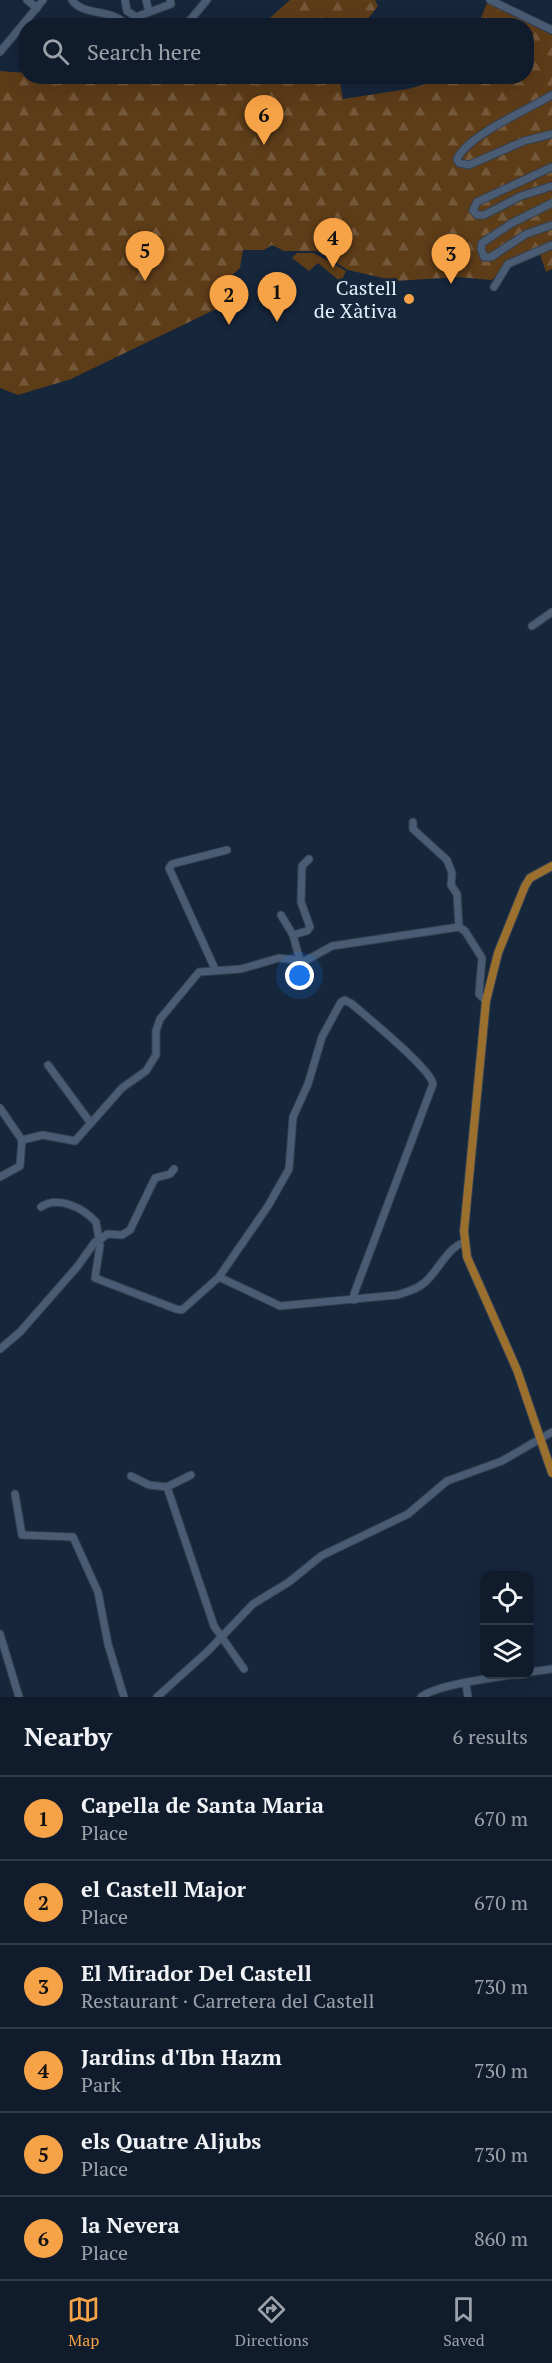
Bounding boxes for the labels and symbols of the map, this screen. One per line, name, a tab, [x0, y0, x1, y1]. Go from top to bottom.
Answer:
pin: 6	[244, 96, 284, 145]
pin: 4	[314, 218, 352, 268]
pin: 5	[126, 232, 164, 281]
pin: 3	[432, 234, 470, 284]
pin: 1	[258, 272, 296, 322]
place label: Castell de Xàtiva	[314, 274, 397, 324]
pin: 2	[210, 276, 248, 325]
marker: Castell de Xàtiva	[402, 292, 416, 306]
your location	[285, 961, 314, 990]

